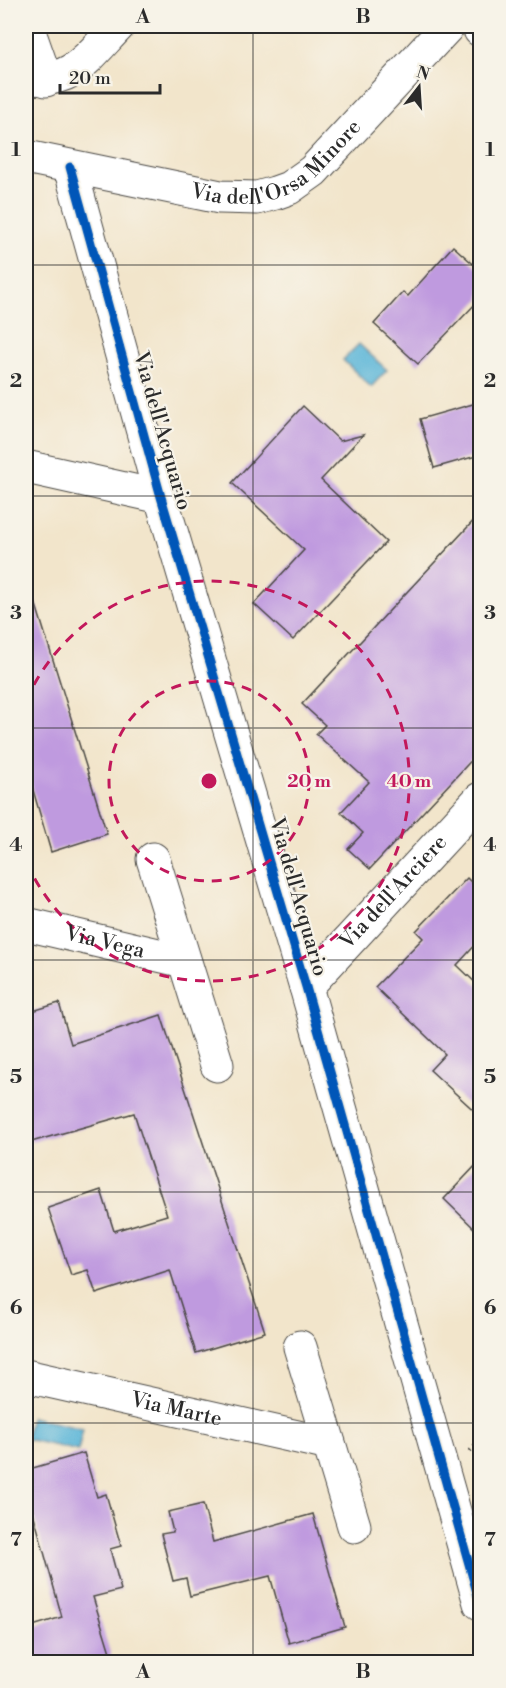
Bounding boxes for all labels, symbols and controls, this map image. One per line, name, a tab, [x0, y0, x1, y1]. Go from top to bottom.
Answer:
text: A	[135, 5, 151, 30]
text: B	[355, 5, 371, 30]
scale bar	[60, 57, 160, 95]
north arrow	[389, 57, 449, 117]
text: N	[414, 62, 432, 85]
text: 20 m	[69, 67, 111, 90]
street label: Via dell'Orsa Minore	[188, 114, 367, 211]
text: 1	[11, 138, 21, 163]
text: 1	[485, 138, 495, 163]
street label: Via dell'Acquario	[127, 348, 197, 513]
text: 2	[10, 369, 22, 394]
text: 2	[484, 369, 496, 394]
text: 3	[10, 601, 22, 626]
text: 3	[484, 601, 496, 626]
text: 20 m	[287, 770, 331, 793]
text: 40 m	[387, 770, 432, 793]
centre of rings	[199, 771, 219, 791]
street label: Via dell'Acquario	[263, 814, 333, 979]
street label: Via dell'Arciere	[334, 830, 453, 956]
text: 4	[9, 833, 23, 858]
text: 4	[483, 833, 497, 858]
street label: Via Vega	[61, 920, 148, 964]
text: 5	[10, 1065, 22, 1090]
text: 5	[484, 1065, 496, 1090]
text: 6	[10, 1296, 23, 1321]
text: 6	[484, 1296, 497, 1321]
street label: Via Marte	[127, 1387, 224, 1433]
text: 7	[10, 1528, 22, 1553]
text: 7	[484, 1528, 496, 1553]
text: A	[135, 1660, 151, 1685]
text: B	[355, 1660, 371, 1685]

